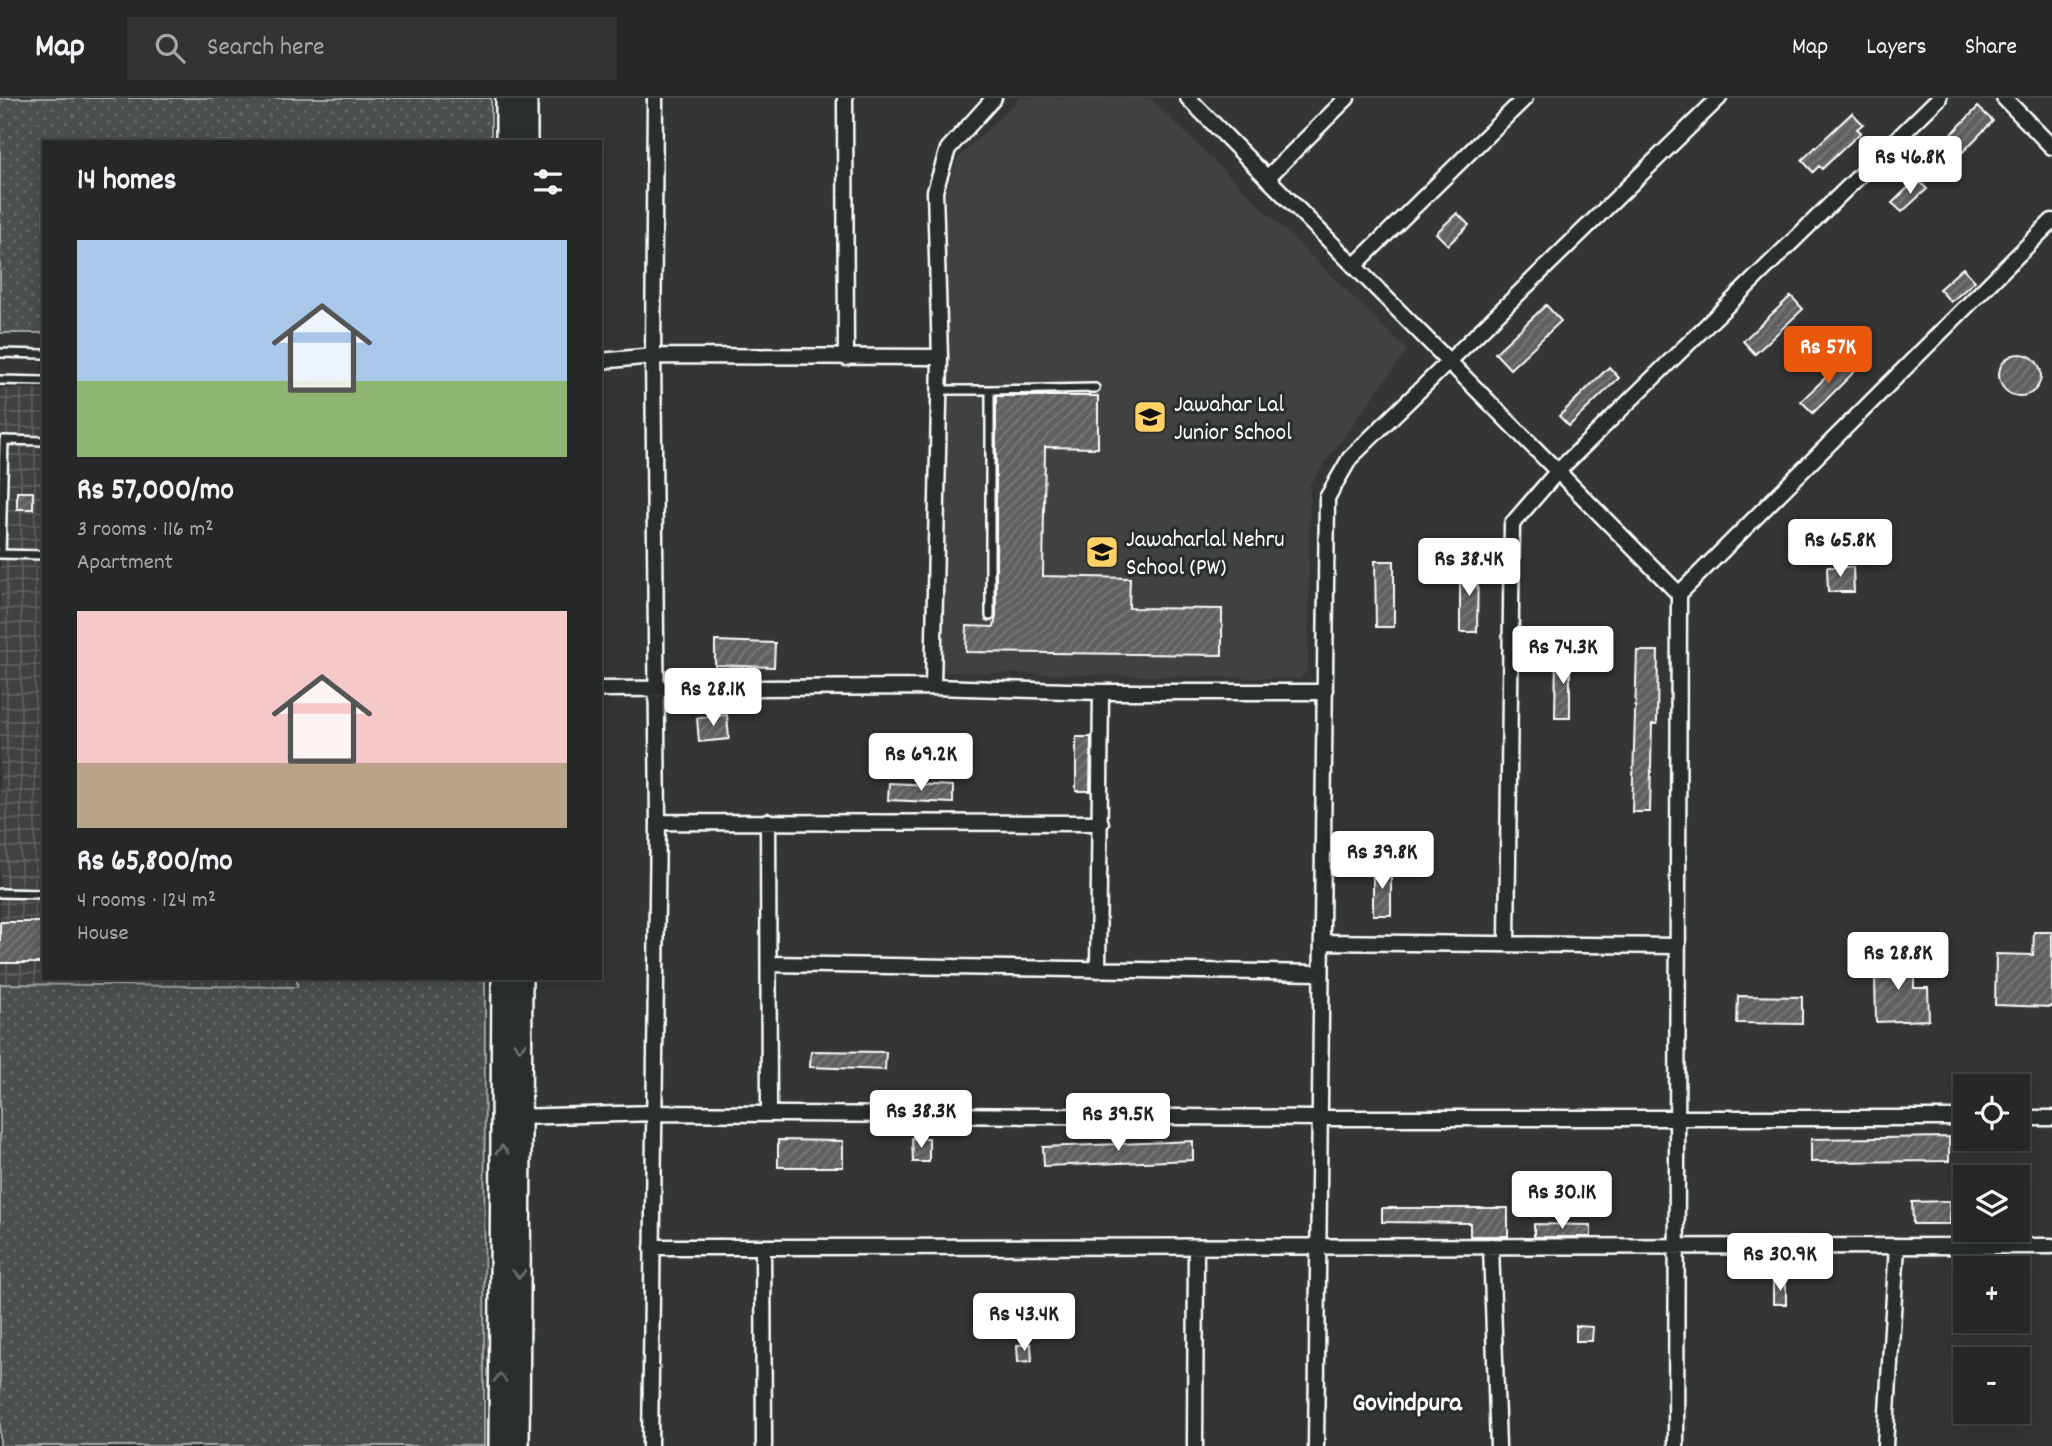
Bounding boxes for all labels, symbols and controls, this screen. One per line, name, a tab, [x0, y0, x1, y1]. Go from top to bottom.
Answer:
search box	[127, 17, 617, 80]
text: Map	[35, 25, 85, 72]
icon: search	[151, 29, 189, 67]
text: Search here	[207, 30, 325, 67]
text: Map	[1792, 31, 1828, 65]
text: Layers	[1866, 31, 1927, 65]
text: Share	[1965, 31, 2017, 65]
pin: Rs 46.8K	[1838, 136, 1982, 196]
text: Rs 46.8K	[1875, 142, 1945, 175]
text: 14 homes	[77, 161, 176, 204]
icon: filters	[529, 163, 567, 201]
icon: home	[259, 285, 385, 411]
pin: Rs 57K	[1771, 327, 1885, 386]
text: Rs 57K	[1800, 332, 1856, 365]
place label: Jawahar Lal Junior School	[1174, 389, 1292, 451]
school or university icon: Jawahar Lal Junior School	[1131, 398, 1169, 436]
text: Rs 57,000/mo	[77, 471, 234, 514]
text: 3 rooms · 116 m²	[77, 514, 214, 547]
pin: Rs 65.8K	[1768, 519, 1912, 579]
place label: Jawaharlal Nehru School (PW)	[1126, 524, 1285, 586]
text: Rs 65.8K	[1804, 525, 1876, 558]
school or university icon: Jawaharlal Nehru School (PW)	[1083, 533, 1121, 571]
pin: Rs 38.4K	[1397, 538, 1541, 598]
text: Rs 38.4K	[1434, 544, 1504, 577]
text: Apartment	[77, 547, 173, 580]
pin: Rs 74.3K	[1491, 626, 1635, 686]
text: Rs 74.3K	[1528, 632, 1598, 665]
icon: home	[259, 656, 385, 782]
pin: Rs 28.1K	[641, 668, 785, 728]
text: Rs 28.1K	[681, 674, 745, 707]
pin: Rs 69.2K	[849, 734, 993, 793]
text: Rs 69.2K	[885, 739, 957, 772]
pin: Rs 39.8K	[1310, 832, 1454, 891]
text: Rs 39.8K	[1347, 837, 1417, 870]
text: Rs 65,800/mo	[77, 842, 233, 885]
text: 4 rooms · 124 m²	[77, 885, 216, 918]
text: House	[77, 918, 129, 951]
pin: Rs 28.8K	[1826, 932, 1970, 992]
text: Rs 28.8K	[1863, 938, 1933, 971]
one-way arrow	[512, 1042, 528, 1052]
map controls	[1953, 1074, 2030, 1424]
button: locate	[1953, 1074, 2030, 1151]
pin: Rs 38.3K	[849, 1090, 993, 1150]
pin: Rs 39.5K	[1046, 1094, 1190, 1153]
text: Rs 38.3K	[886, 1096, 956, 1129]
text: Rs 39.5K	[1082, 1099, 1154, 1132]
one-way arrow	[494, 1145, 509, 1156]
button: layers	[1953, 1165, 2030, 1242]
pin: Rs 30.1K	[1490, 1172, 1634, 1231]
text: Rs 30.1K	[1528, 1177, 1596, 1210]
pin: Rs 30.9K	[1708, 1234, 1852, 1293]
text: Rs 30.9K	[1743, 1239, 1817, 1272]
button: +	[1953, 1256, 2030, 1333]
one-way arrow	[511, 1269, 527, 1280]
pin: Rs 43.4K	[952, 1294, 1096, 1353]
text: Rs 43.4K	[989, 1299, 1059, 1332]
button: −	[1953, 1347, 2030, 1424]
one-way arrow	[492, 1372, 508, 1383]
district label: Govindpura	[1352, 1386, 1463, 1423]

